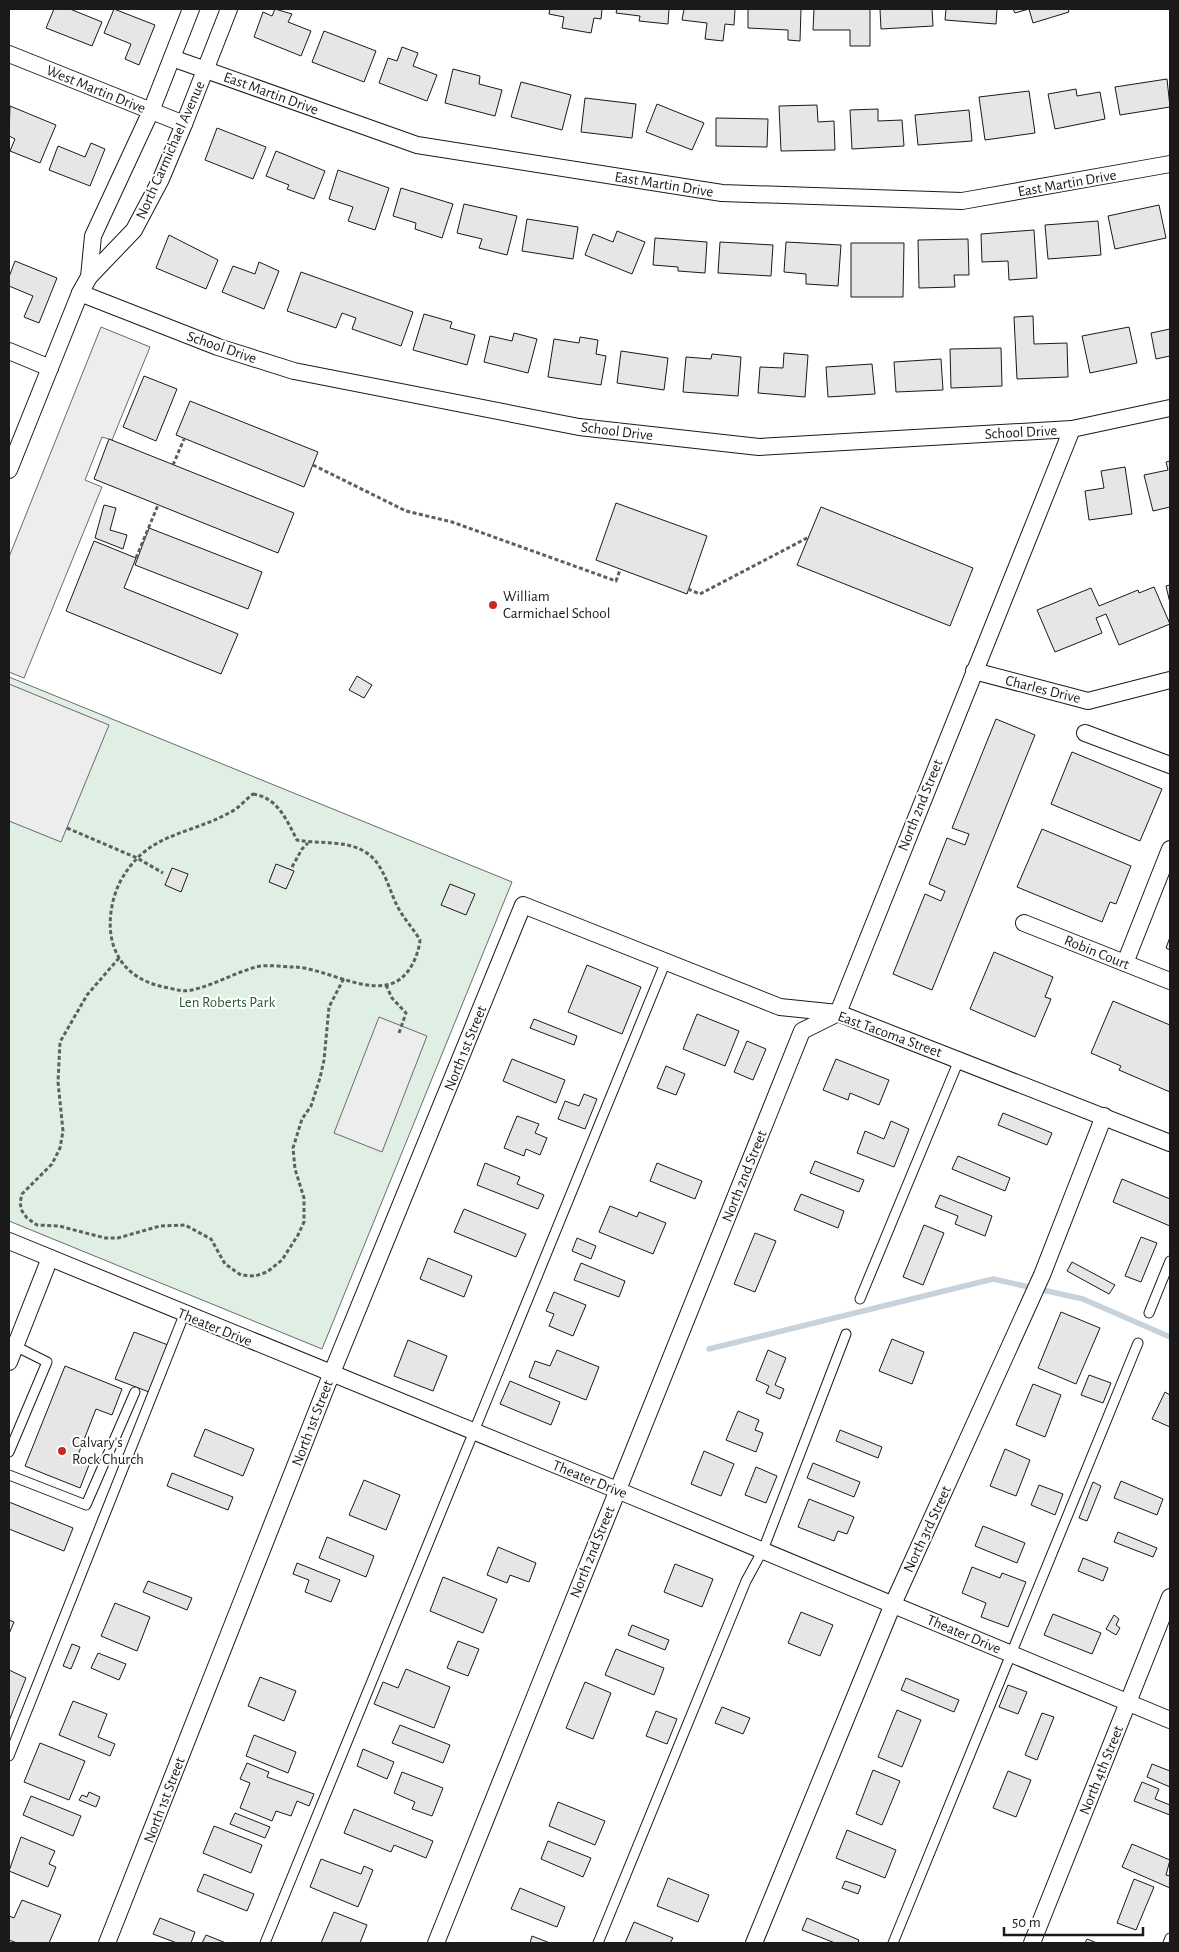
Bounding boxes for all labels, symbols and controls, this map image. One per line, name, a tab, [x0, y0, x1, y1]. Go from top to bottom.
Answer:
street label: West Martin Drive	[44, 63, 148, 116]
street label: East Martin Drive	[221, 69, 320, 118]
street label: North Carmichael Avenue	[133, 79, 208, 222]
street label: East Martin Drive	[1017, 167, 1118, 200]
street label: East Martin Drive	[613, 169, 714, 200]
street label: School Drive	[185, 329, 259, 366]
street label: School Drive	[580, 420, 654, 443]
street label: School Drive	[984, 423, 1058, 442]
place label: William Carmichael School	[503, 589, 610, 621]
marker: William Carmichael School	[487, 599, 499, 611]
street label: Charles Drive	[1004, 673, 1082, 706]
street label: North 2nd Street	[895, 757, 946, 853]
street label: Robin Court	[1062, 933, 1132, 972]
park label: Len Roberts Park	[179, 995, 275, 1010]
street label: North 1st Street	[442, 1003, 489, 1093]
street label: East Tacoma Street	[836, 1009, 944, 1060]
street label: North 2nd Street	[719, 1128, 770, 1224]
street label: Theater Drive	[175, 1306, 254, 1349]
street label: North 1st Street	[289, 1378, 336, 1468]
place label: Calvary's Rock Church	[72, 1435, 144, 1467]
marker: Calvary's Rock Church	[56, 1445, 68, 1457]
street label: Theater Drive	[550, 1458, 629, 1501]
street label: North 3rd Street	[901, 1483, 954, 1575]
street label: North 2nd Street	[567, 1504, 618, 1600]
street label: Theater Drive	[925, 1612, 1003, 1657]
street label: North 4th Street	[1077, 1723, 1126, 1817]
street label: North 1st Street	[141, 1755, 188, 1845]
scale bar	[1004, 1904, 1143, 1936]
text: 50 m	[1012, 1915, 1041, 1930]

